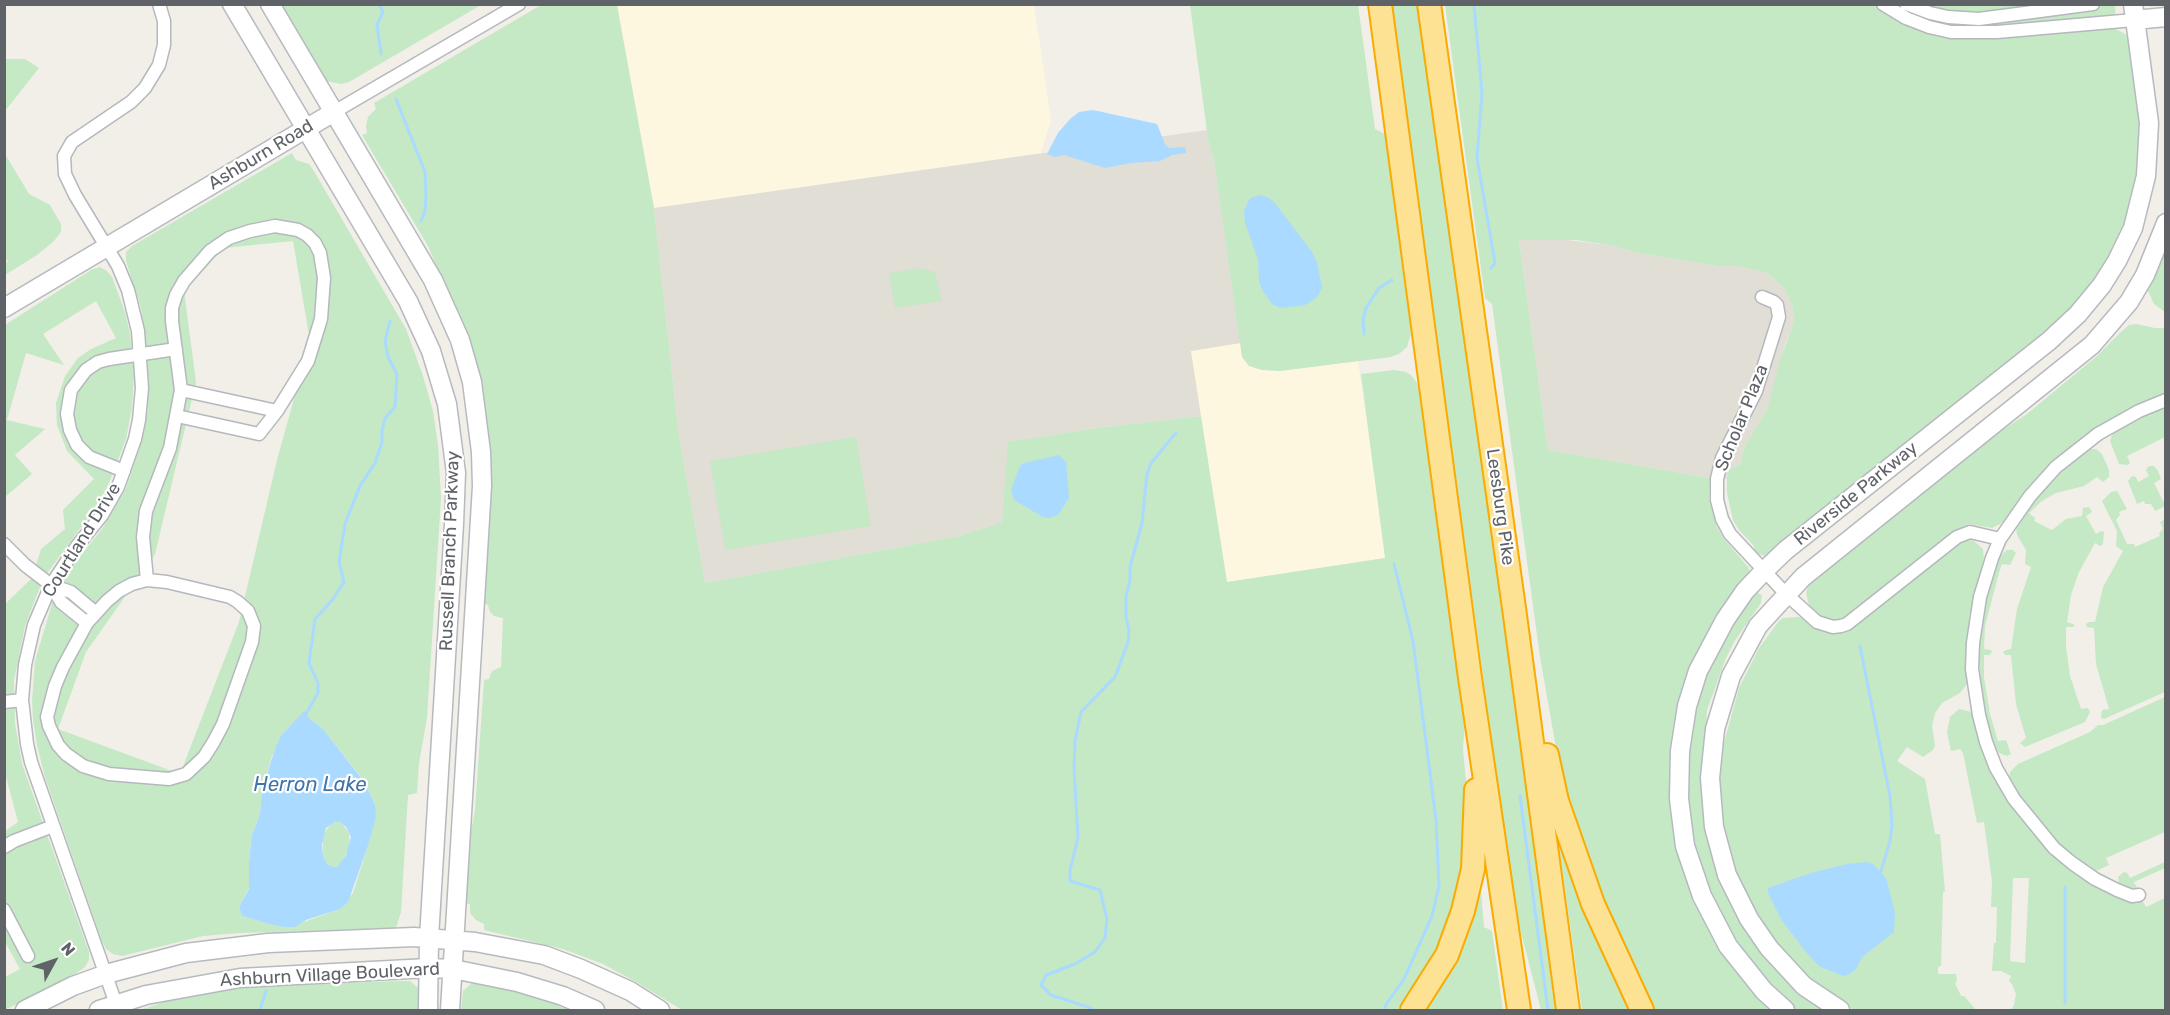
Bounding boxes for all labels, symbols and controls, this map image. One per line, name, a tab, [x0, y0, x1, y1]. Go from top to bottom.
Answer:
street label: Ashburn Road	[205, 115, 317, 195]
street label: Scholar Plaza	[1711, 362, 1773, 474]
street label: Riverside Parkway	[1790, 438, 1922, 550]
street label: Leesburg Pike	[1481, 447, 1519, 567]
street label: Russell Branch Parkway	[436, 451, 464, 651]
street label: Courtland Drive	[38, 479, 126, 601]
water label: Herron Lake	[254, 773, 366, 797]
north arrow	[24, 931, 84, 991]
text: N	[57, 939, 79, 960]
street label: Ashburn Village Boulevard	[220, 958, 440, 992]

